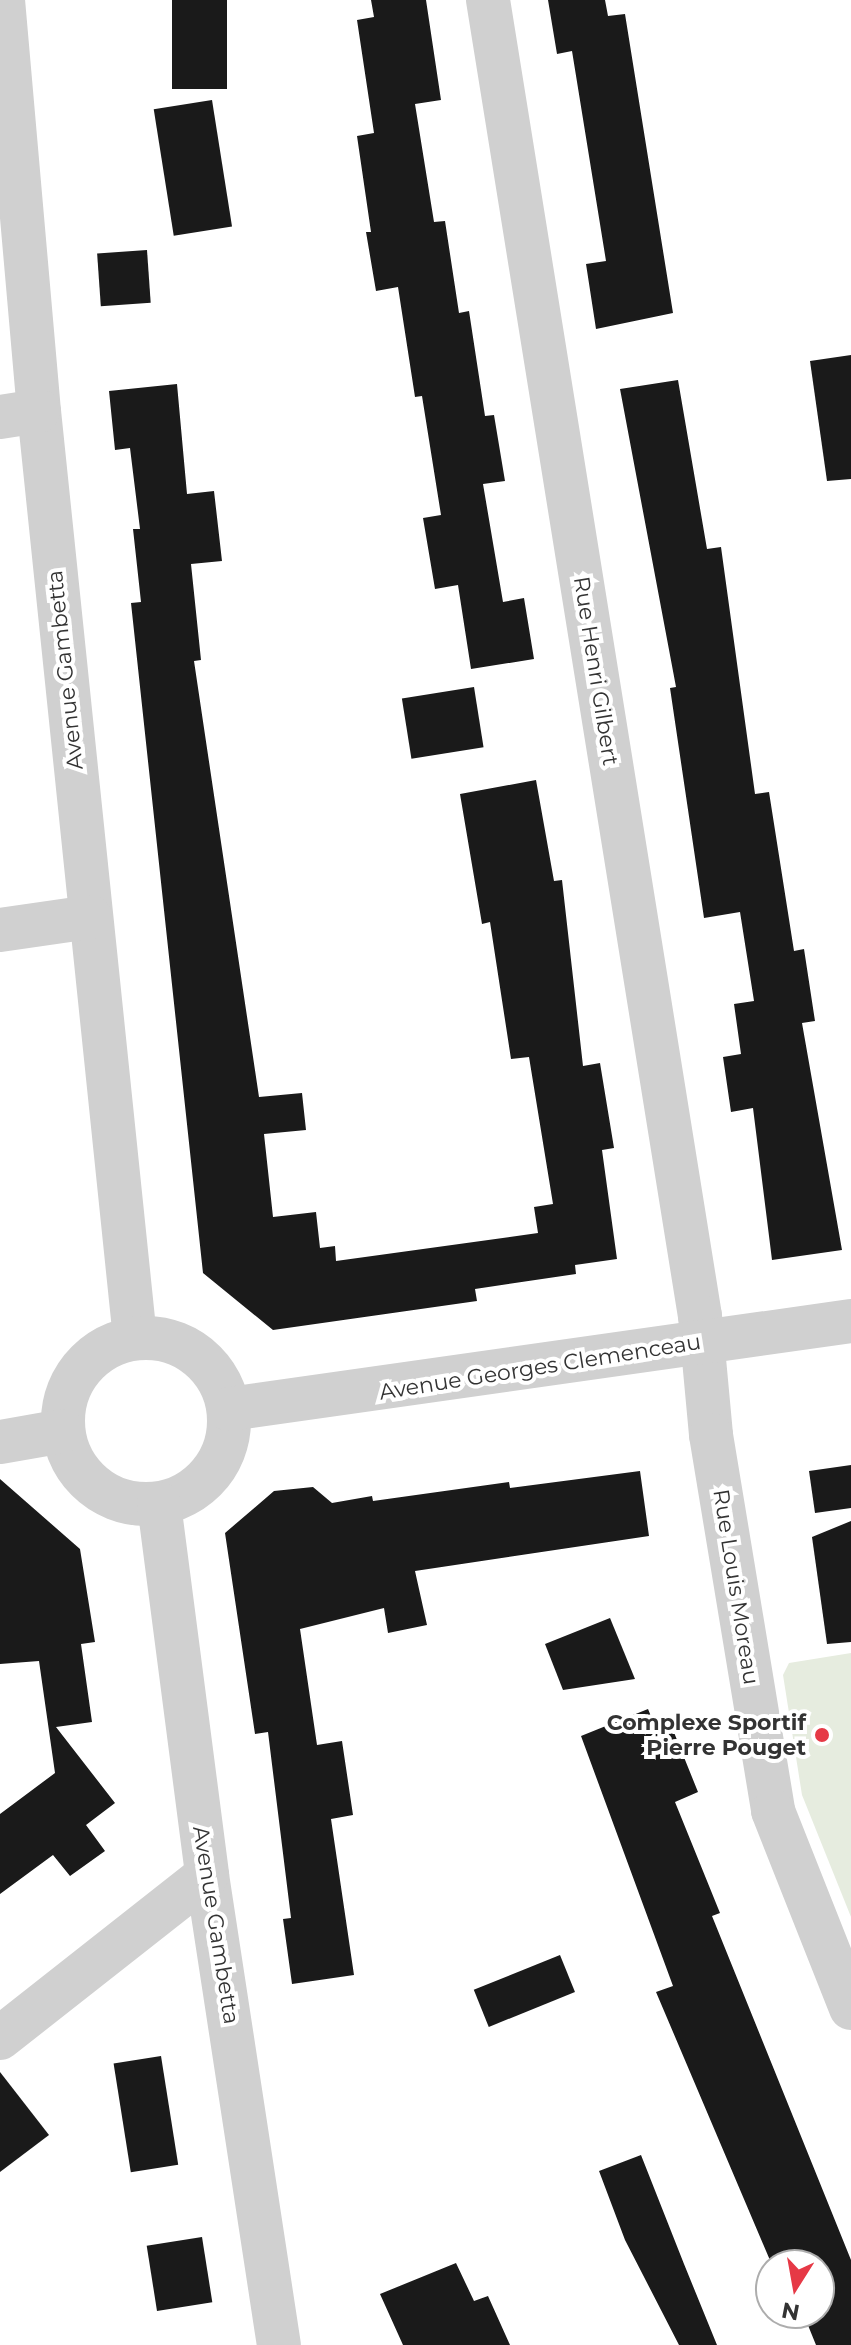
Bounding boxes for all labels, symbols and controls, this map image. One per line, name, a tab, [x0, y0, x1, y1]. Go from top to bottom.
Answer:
street label: Avenue Gambetta	[41, 569, 89, 771]
street label: Rue Henri Gilbert	[568, 574, 624, 768]
street label: Avenue Georges Clemenceau	[377, 1329, 703, 1405]
street label: Rue Louis Moreau	[708, 1487, 764, 1687]
place label: Complexe Sportif Pierre Pouget	[607, 1709, 806, 1760]
marker: Complexe Sportif Pierre Pouget	[813, 1726, 831, 1744]
street label: Avenue Gambetta	[187, 1824, 245, 2026]
north arrow	[755, 2249, 835, 2329]
text: N	[779, 2296, 802, 2326]

